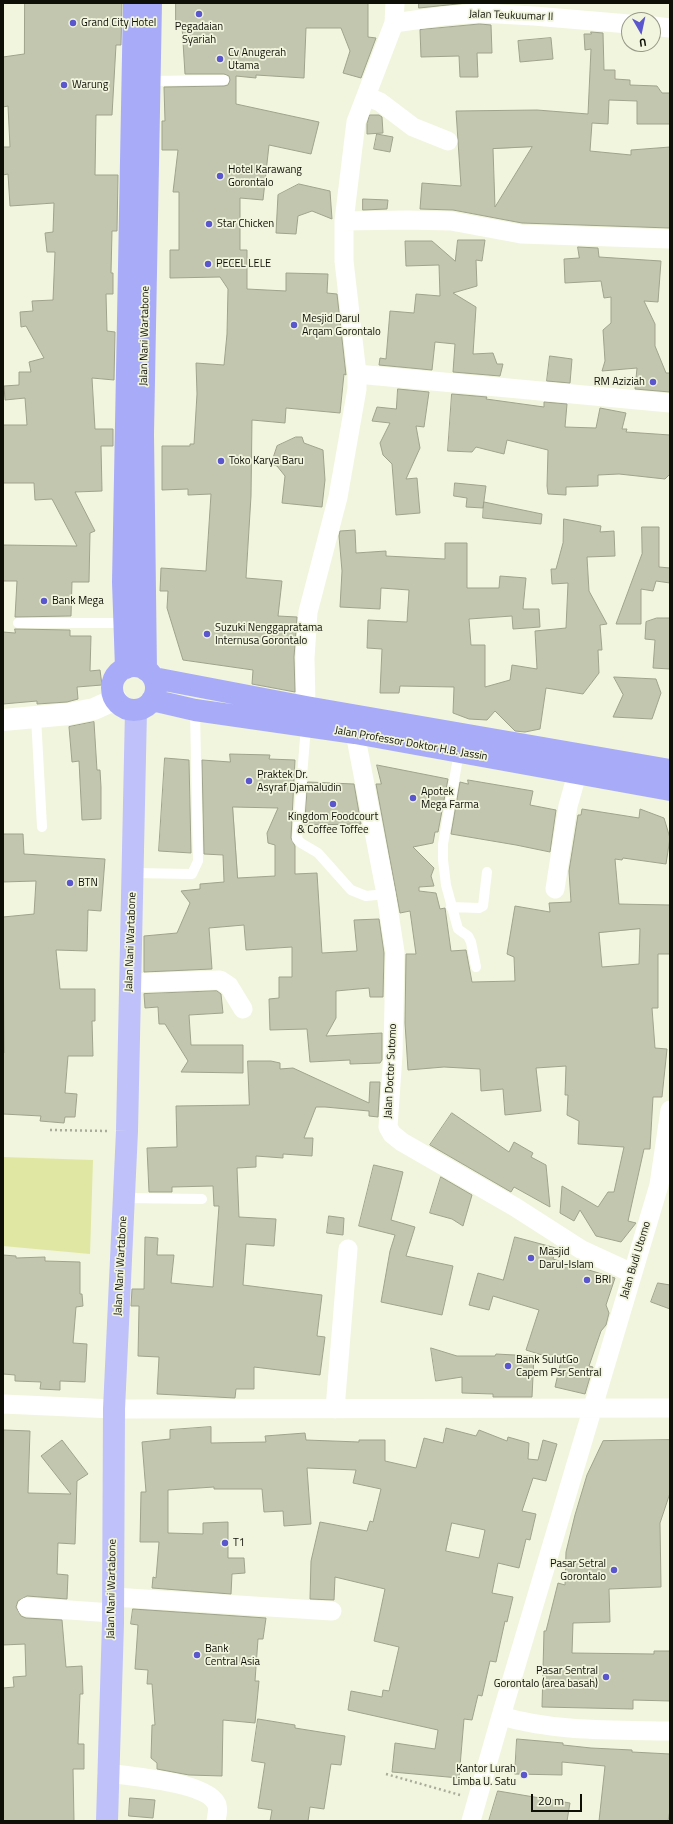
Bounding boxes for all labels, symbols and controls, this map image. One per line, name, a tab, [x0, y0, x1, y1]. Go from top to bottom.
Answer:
street label: Jalan Teukuumar II	[469, 8, 553, 24]
marker: Pegadaian Syariah	[194, 9, 204, 19]
north arrow	[621, 12, 661, 52]
place label: Grand City Hotel	[81, 16, 156, 30]
marker: Grand City Hotel	[68, 18, 78, 28]
place label: Pegadaian Syariah	[175, 20, 223, 46]
text: U	[638, 34, 648, 51]
place label: Cv Anugerah Utama	[228, 46, 286, 72]
marker: Cv Anugerah Utama	[215, 54, 225, 64]
place label: Warung	[72, 78, 108, 92]
marker: Warung	[59, 80, 69, 90]
place label: Hotel Karawang Gorontalo	[228, 163, 302, 189]
marker: Hotel Karawang Gorontalo	[215, 171, 225, 181]
place label: Star Chicken	[217, 217, 274, 231]
marker: Star Chicken	[204, 219, 214, 229]
place label: PECEL LELE	[216, 257, 271, 271]
marker: PECEL LELE	[203, 259, 213, 269]
street label: Jalan Nani Wartabone	[138, 286, 152, 386]
place label: Mesjid Darul Arqam Gorontalo	[302, 312, 381, 338]
marker: Mesjid Darul Arqam Gorontalo	[289, 320, 299, 330]
place label: RM Aziziah	[594, 375, 645, 389]
marker: RM Aziziah	[648, 377, 658, 387]
place label: Toko Karya Baru	[229, 454, 304, 468]
marker: Toko Karya Baru	[216, 456, 226, 466]
place label: Bank Mega	[52, 594, 104, 608]
marker: Bank Mega	[39, 596, 49, 606]
place label: Suzuki Nenggapratama Internusa Gorontalo	[215, 621, 323, 647]
marker: Suzuki Nenggapratama Internusa Gorontalo	[202, 629, 212, 639]
street label: Jalan Professor Doktor H.B. Jassin	[333, 724, 489, 764]
place label: Praktek Dr. Asyraf Djamaludin	[257, 768, 342, 794]
marker: Praktek Dr. Asyraf Djamaludin	[244, 776, 254, 786]
place label: Apotek Mega Farma	[421, 785, 479, 811]
marker: Apotek Mega Farma	[408, 793, 418, 803]
marker: Kingdom Foodcourt & Coffee Toffee	[328, 799, 338, 809]
place label: Kingdom Foodcourt & Coffee Toffee	[288, 810, 378, 836]
place label: BTN	[78, 876, 98, 890]
marker: BTN	[65, 878, 75, 888]
street label: Jalan Nani Wartabone	[123, 892, 139, 992]
street label: Jalan Doctor Sutomo	[382, 1023, 400, 1119]
street label: Jalan Nani Wartabone	[112, 1216, 130, 1316]
street label: Jalan Budi Utomo	[618, 1220, 654, 1300]
place label: Masjid Darul-Islam	[539, 1245, 594, 1271]
marker: Masjid Darul-Islam	[526, 1253, 536, 1263]
place label: BRI	[595, 1273, 611, 1287]
marker: BRI	[582, 1275, 592, 1285]
place label: Bank SulutGo Capem Psr Sentral	[516, 1353, 601, 1379]
marker: Bank SulutGo Capem Psr Sentral	[503, 1361, 513, 1371]
place label: T1	[233, 1536, 245, 1550]
marker: T1	[220, 1538, 230, 1548]
street label: Jalan Nani Wartabone	[105, 1539, 119, 1639]
place label: Pasar Setral Gorontalo	[550, 1557, 606, 1583]
marker: Pasar Setral Gorontalo	[609, 1565, 619, 1575]
place label: Bank Central Asia	[205, 1642, 260, 1668]
marker: Bank Central Asia	[192, 1650, 202, 1660]
place label: Pasar Sentral Gorontalo (area basah)	[494, 1664, 598, 1690]
marker: Pasar Sentral Gorontalo (area basah)	[601, 1672, 611, 1682]
place label: Kantor Lurah Limba U. Satu	[452, 1762, 516, 1788]
marker: Kantor Lurah Limba U. Satu	[519, 1770, 529, 1780]
scale bar	[533, 1786, 584, 1812]
text: 20 m	[538, 1791, 564, 1810]

